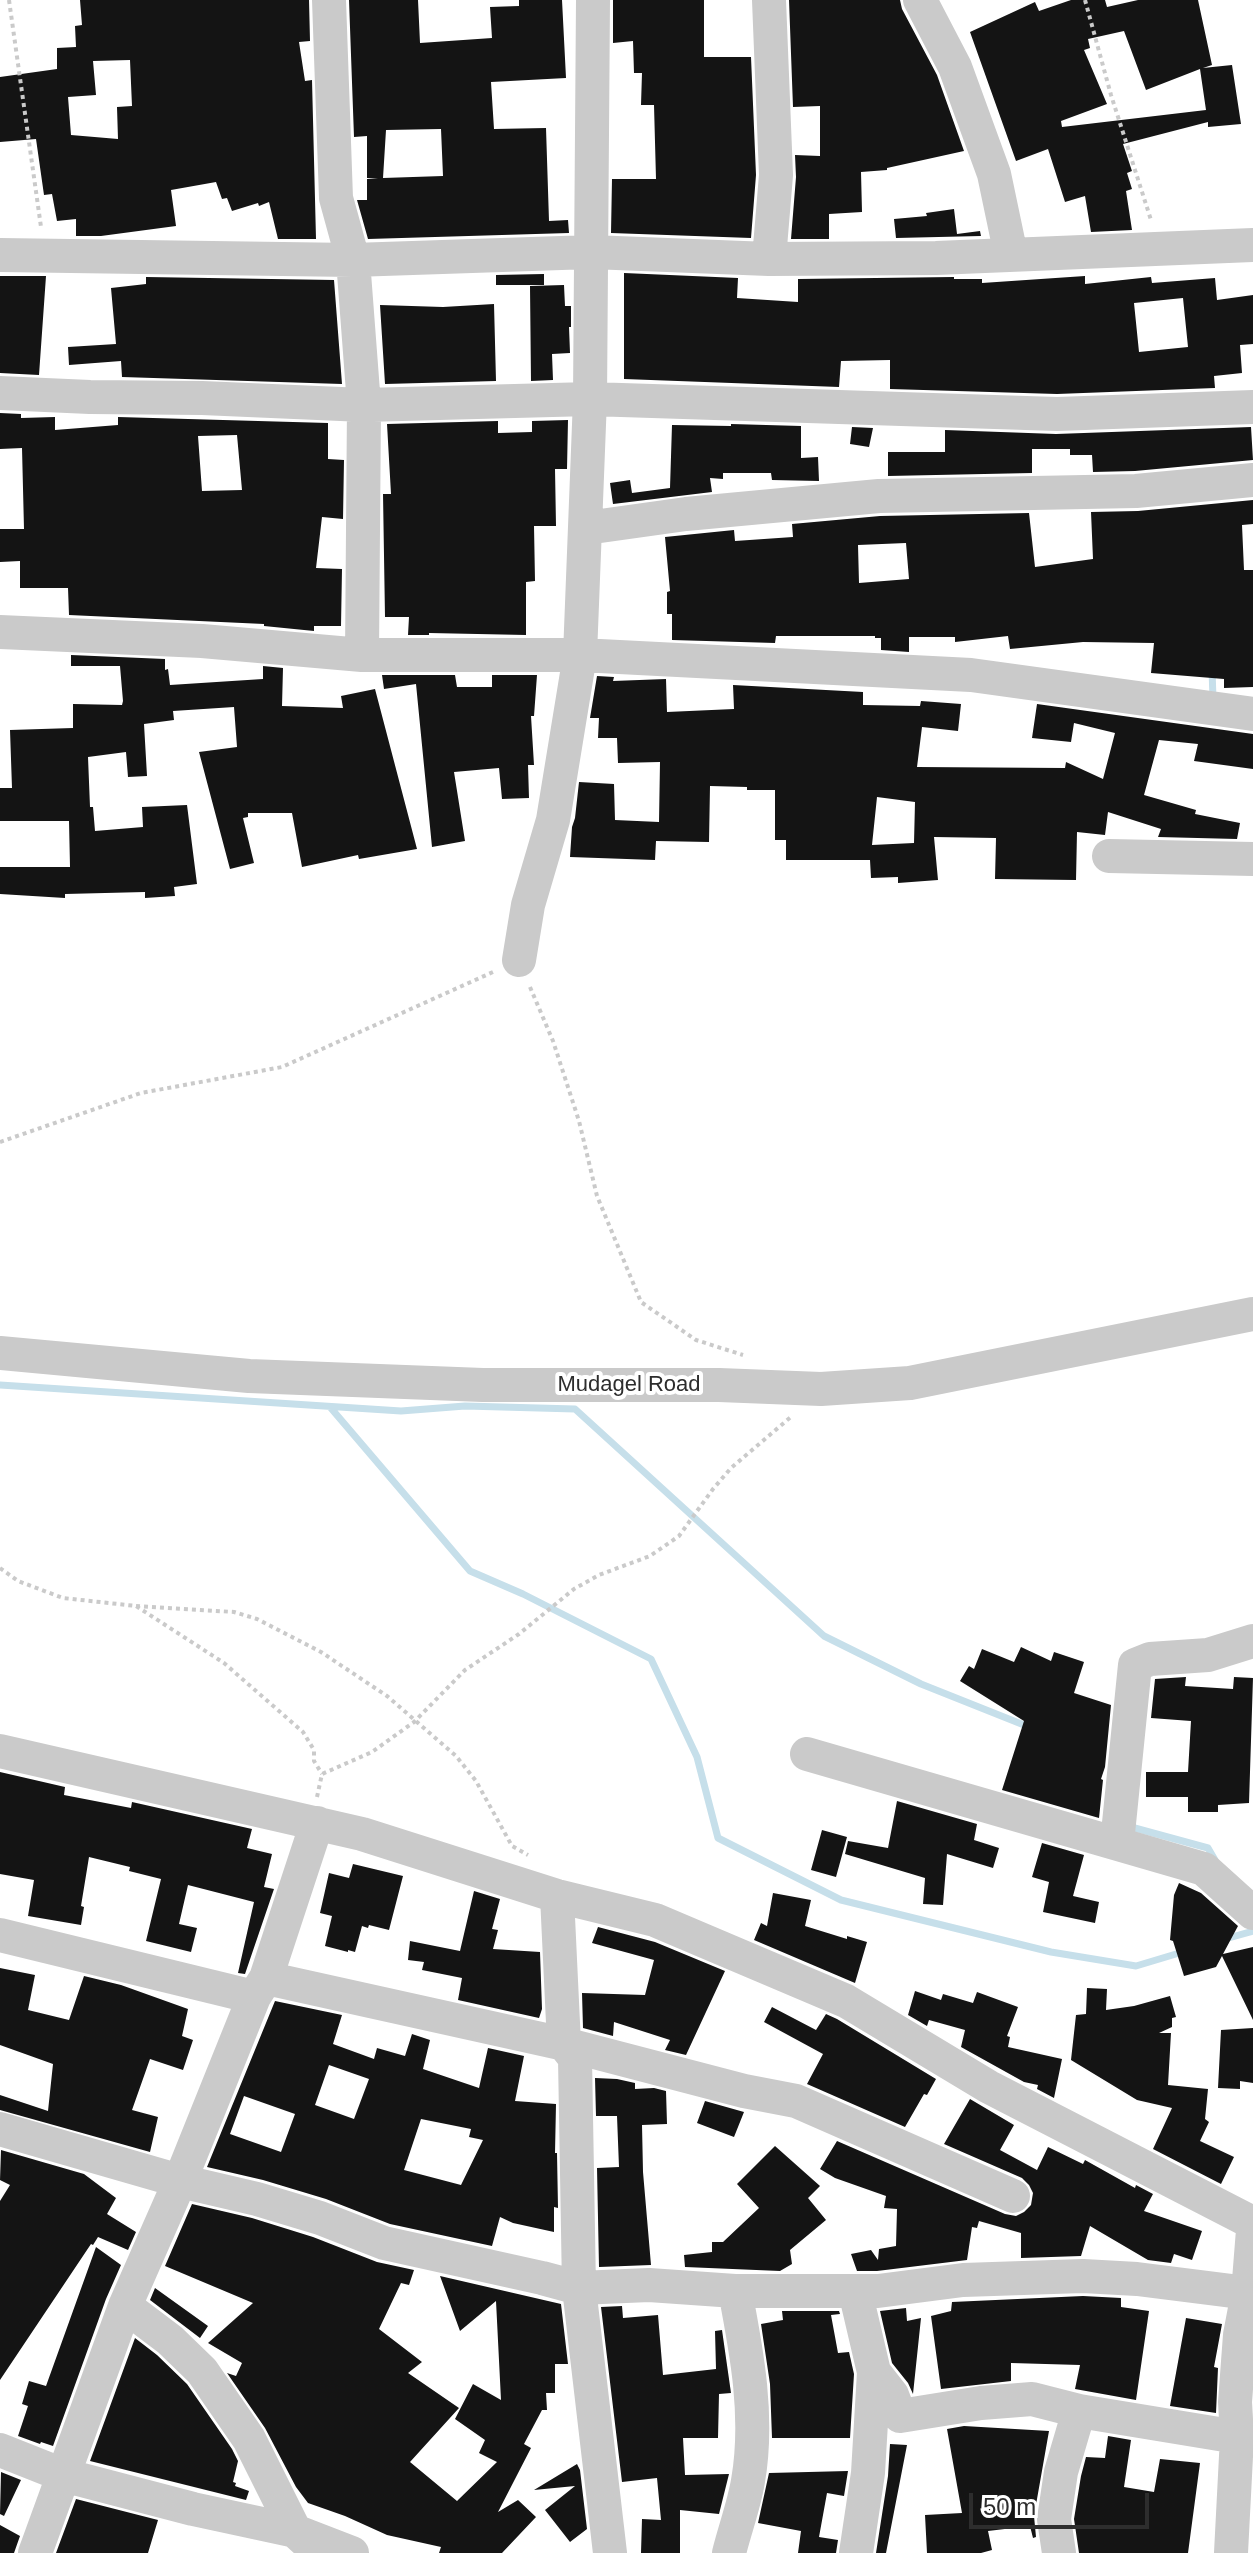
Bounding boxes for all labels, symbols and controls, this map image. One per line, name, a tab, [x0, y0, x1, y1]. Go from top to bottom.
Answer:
street label: Mudagel Road	[557, 1372, 701, 1398]
scale bar	[973, 2477, 1153, 2527]
text: 50 m	[983, 2493, 1036, 2520]

